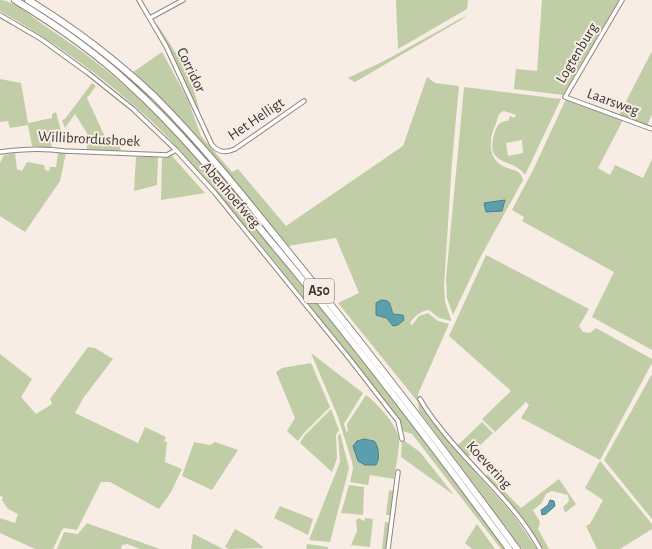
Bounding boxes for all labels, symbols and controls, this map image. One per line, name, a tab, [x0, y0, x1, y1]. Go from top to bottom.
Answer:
street label: Logtenburg	[553, 20, 601, 86]
street label: Corridor	[174, 45, 208, 95]
street label: Laarsweg	[585, 86, 642, 119]
street label: Het Helligt	[225, 95, 287, 143]
street label: Willibrordushoek	[37, 129, 141, 149]
street label: Abenhoefweg	[198, 159, 264, 231]
road number: A50	[304, 279, 334, 303]
street label: Koevering	[463, 438, 515, 492]

